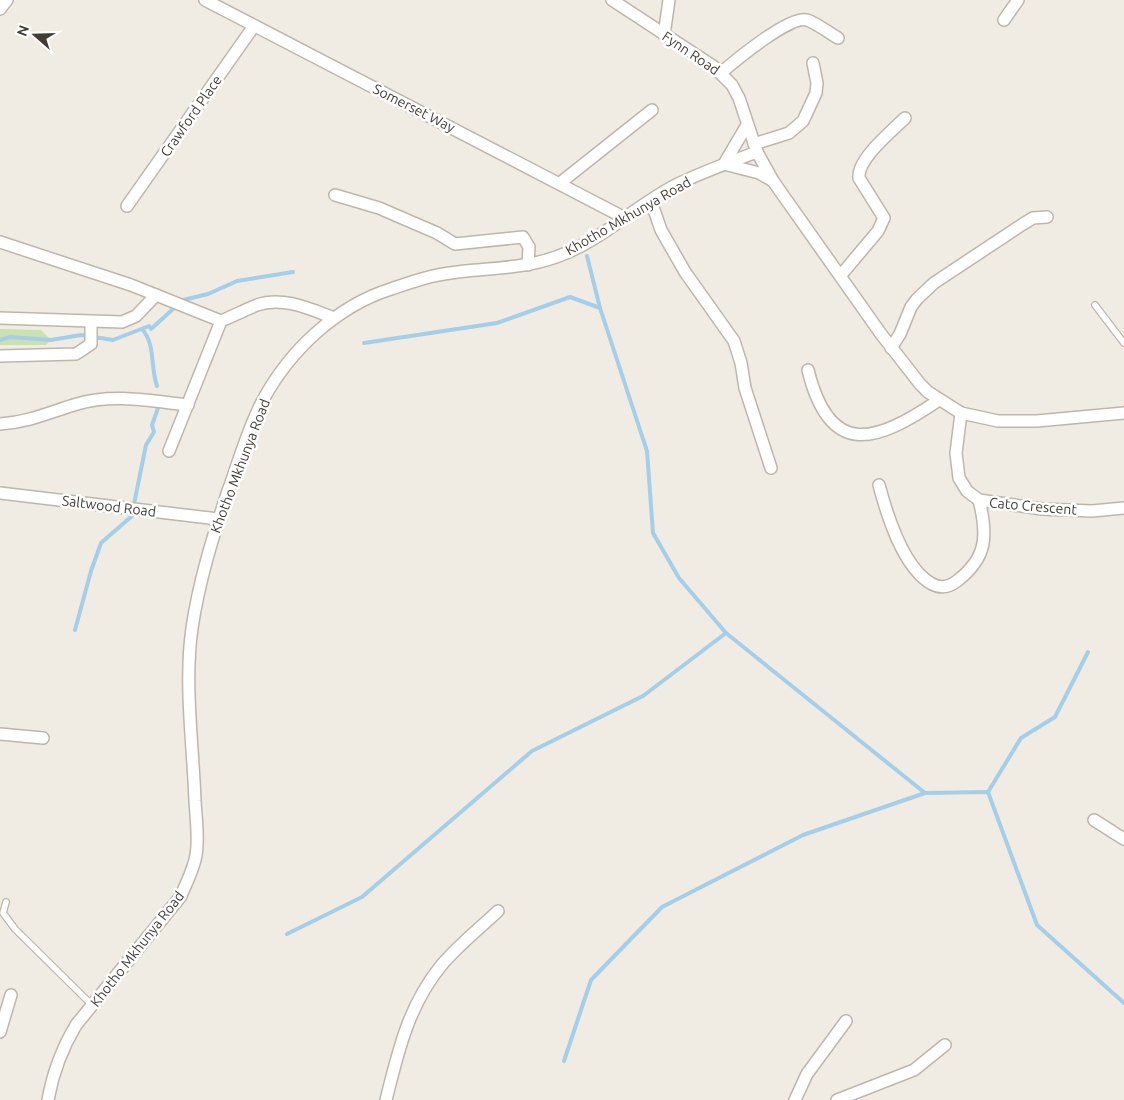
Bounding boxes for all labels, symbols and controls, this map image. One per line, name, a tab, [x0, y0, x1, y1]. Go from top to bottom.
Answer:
north arrow	[10, 10, 60, 60]
text: N	[13, 23, 32, 38]
street label: Fynn Road	[659, 28, 723, 78]
street label: Crawford Place	[157, 72, 225, 160]
street label: Somerset Way	[370, 80, 458, 136]
street label: Khotho Mkhunya Road	[562, 174, 694, 258]
street label: Khotho Mkhunya Road	[207, 397, 273, 535]
street label: Saltwood Road	[61, 492, 157, 520]
street label: Cato Crescent	[988, 494, 1078, 518]
street label: Khotho Mkhunya Road	[87, 888, 187, 1010]

